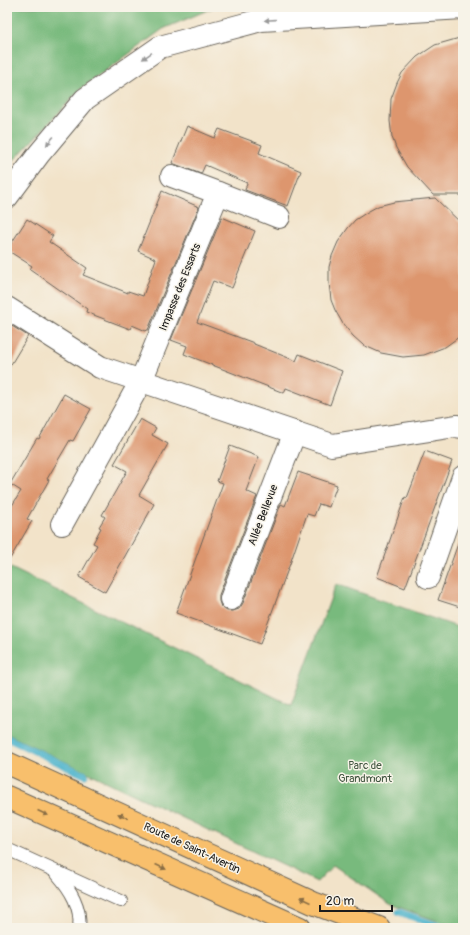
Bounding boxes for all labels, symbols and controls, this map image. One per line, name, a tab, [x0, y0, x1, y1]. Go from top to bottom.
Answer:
one-way arrow	[264, 16, 276, 23]
one-way arrow	[141, 52, 152, 60]
one-way arrow	[45, 135, 54, 146]
street label: Impasse des Essarts	[157, 241, 203, 333]
street label: Allée Bellevue	[245, 482, 281, 547]
park label: Parc de Grandmont	[338, 759, 392, 785]
one-way arrow	[37, 810, 48, 816]
one-way arrow	[117, 813, 129, 819]
street label: Route de Saint-Avertin	[142, 820, 242, 876]
one-way arrow	[155, 864, 167, 870]
scale bar	[320, 887, 392, 913]
text: 20 m	[326, 894, 355, 909]
one-way arrow	[298, 896, 310, 902]

